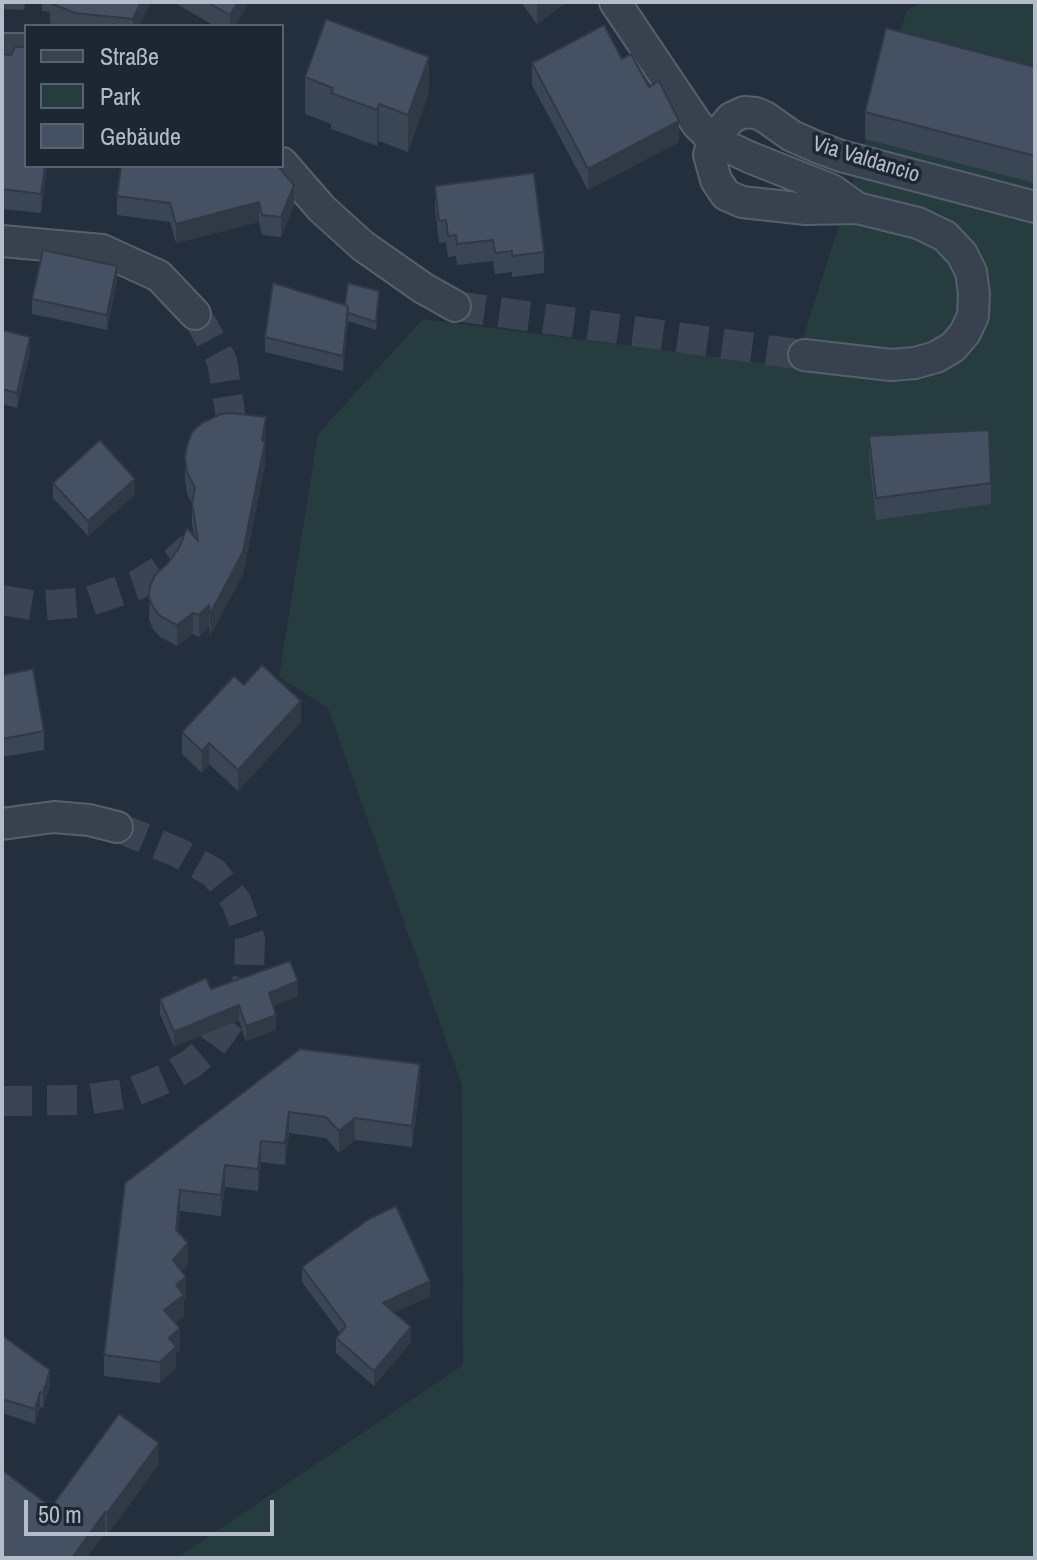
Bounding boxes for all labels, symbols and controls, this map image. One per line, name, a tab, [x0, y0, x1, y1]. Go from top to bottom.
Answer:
legend	[24, 24, 284, 168]
text: Straße	[100, 40, 159, 72]
text: Park	[100, 80, 140, 112]
text: Gebäude	[100, 120, 181, 152]
street label: Via Valdancio	[809, 131, 923, 189]
scale bar	[28, 1484, 278, 1534]
text: 50 m	[38, 1498, 82, 1530]

